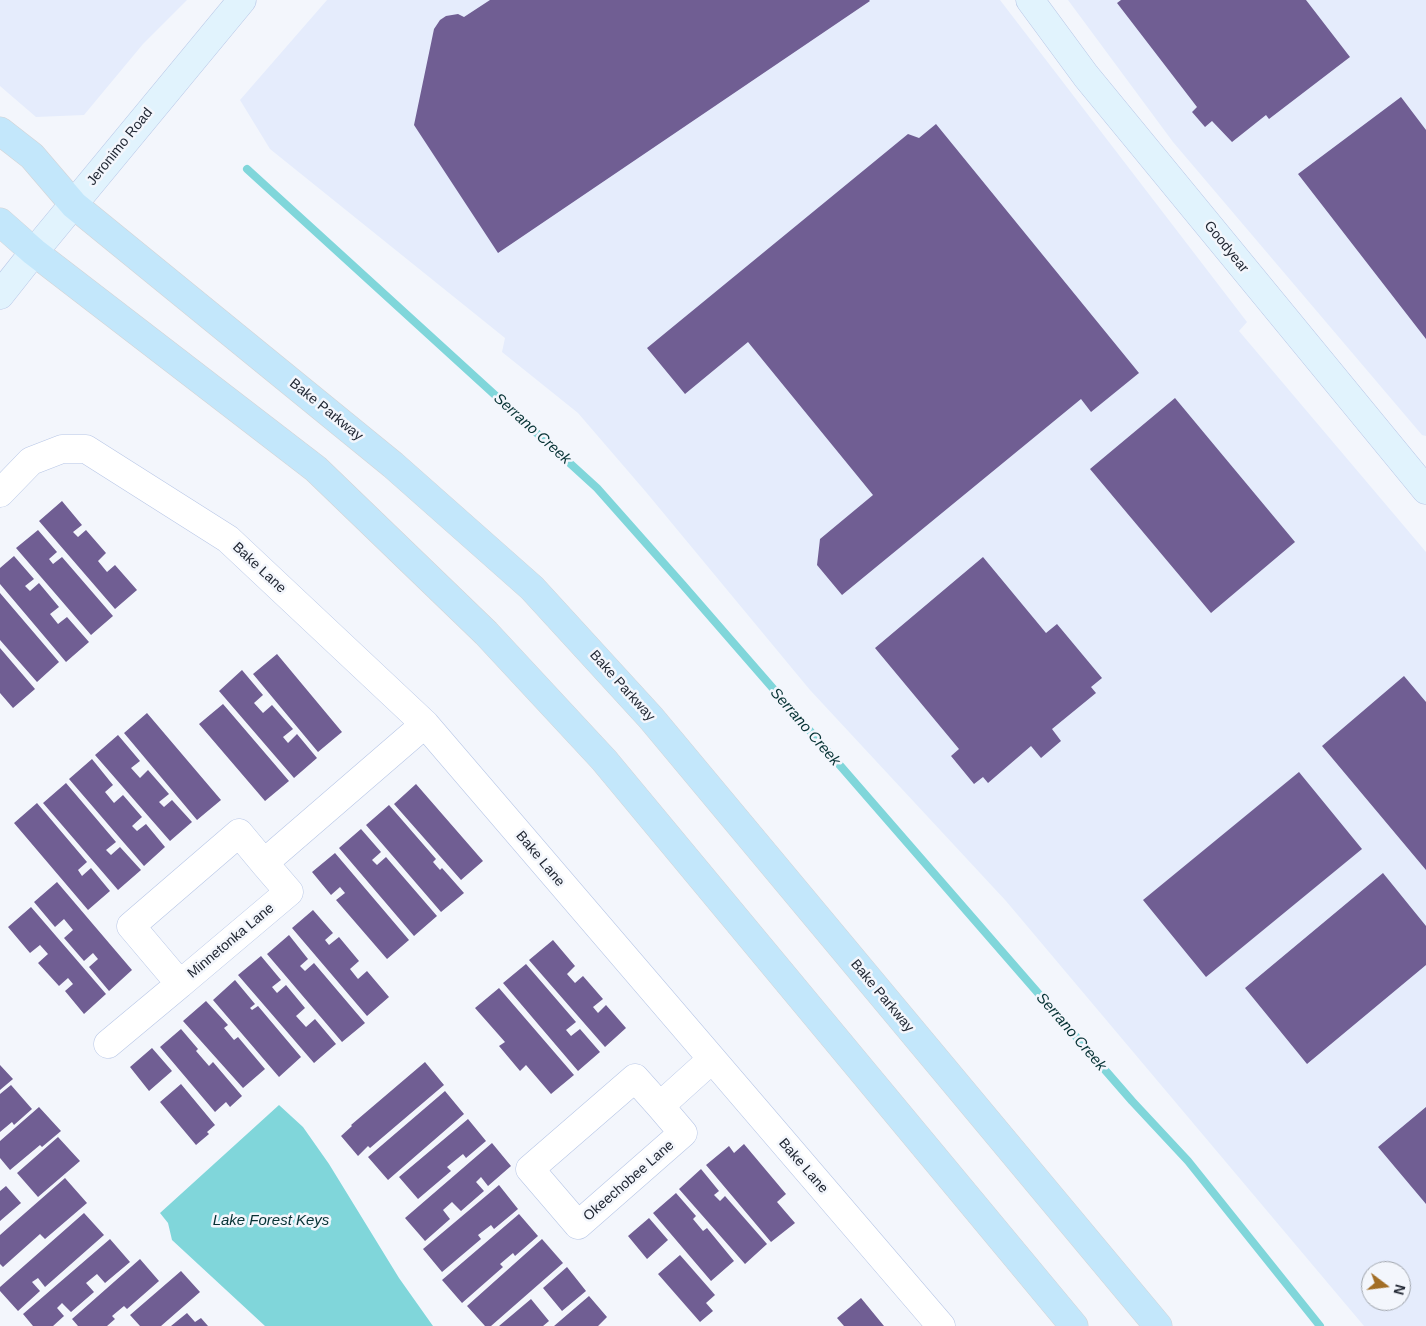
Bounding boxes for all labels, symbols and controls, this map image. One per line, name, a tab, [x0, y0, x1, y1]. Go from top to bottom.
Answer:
street label: Jeronimo Road	[84, 105, 156, 189]
street label: Goodyear	[1200, 218, 1252, 276]
street label: Bake Parkway	[286, 375, 366, 445]
water label: Serrano Creek	[490, 390, 574, 468]
street label: Bake Lane	[229, 539, 289, 597]
street label: Bake Parkway	[586, 647, 658, 725]
water label: Serrano Creek	[766, 684, 844, 770]
street label: Bake Lane	[512, 828, 568, 890]
street label: Minnetonka Lane	[184, 900, 278, 982]
street label: Bake Parkway	[847, 956, 917, 1036]
water label: Serrano Creek	[1032, 989, 1110, 1075]
street label: Bake Lane	[775, 1135, 831, 1197]
street label: Okeechobee Lane	[580, 1137, 678, 1225]
water label: Lake Forest Keys	[213, 1212, 329, 1230]
north arrow	[1361, 1261, 1411, 1311]
text: N	[1390, 1283, 1409, 1297]

